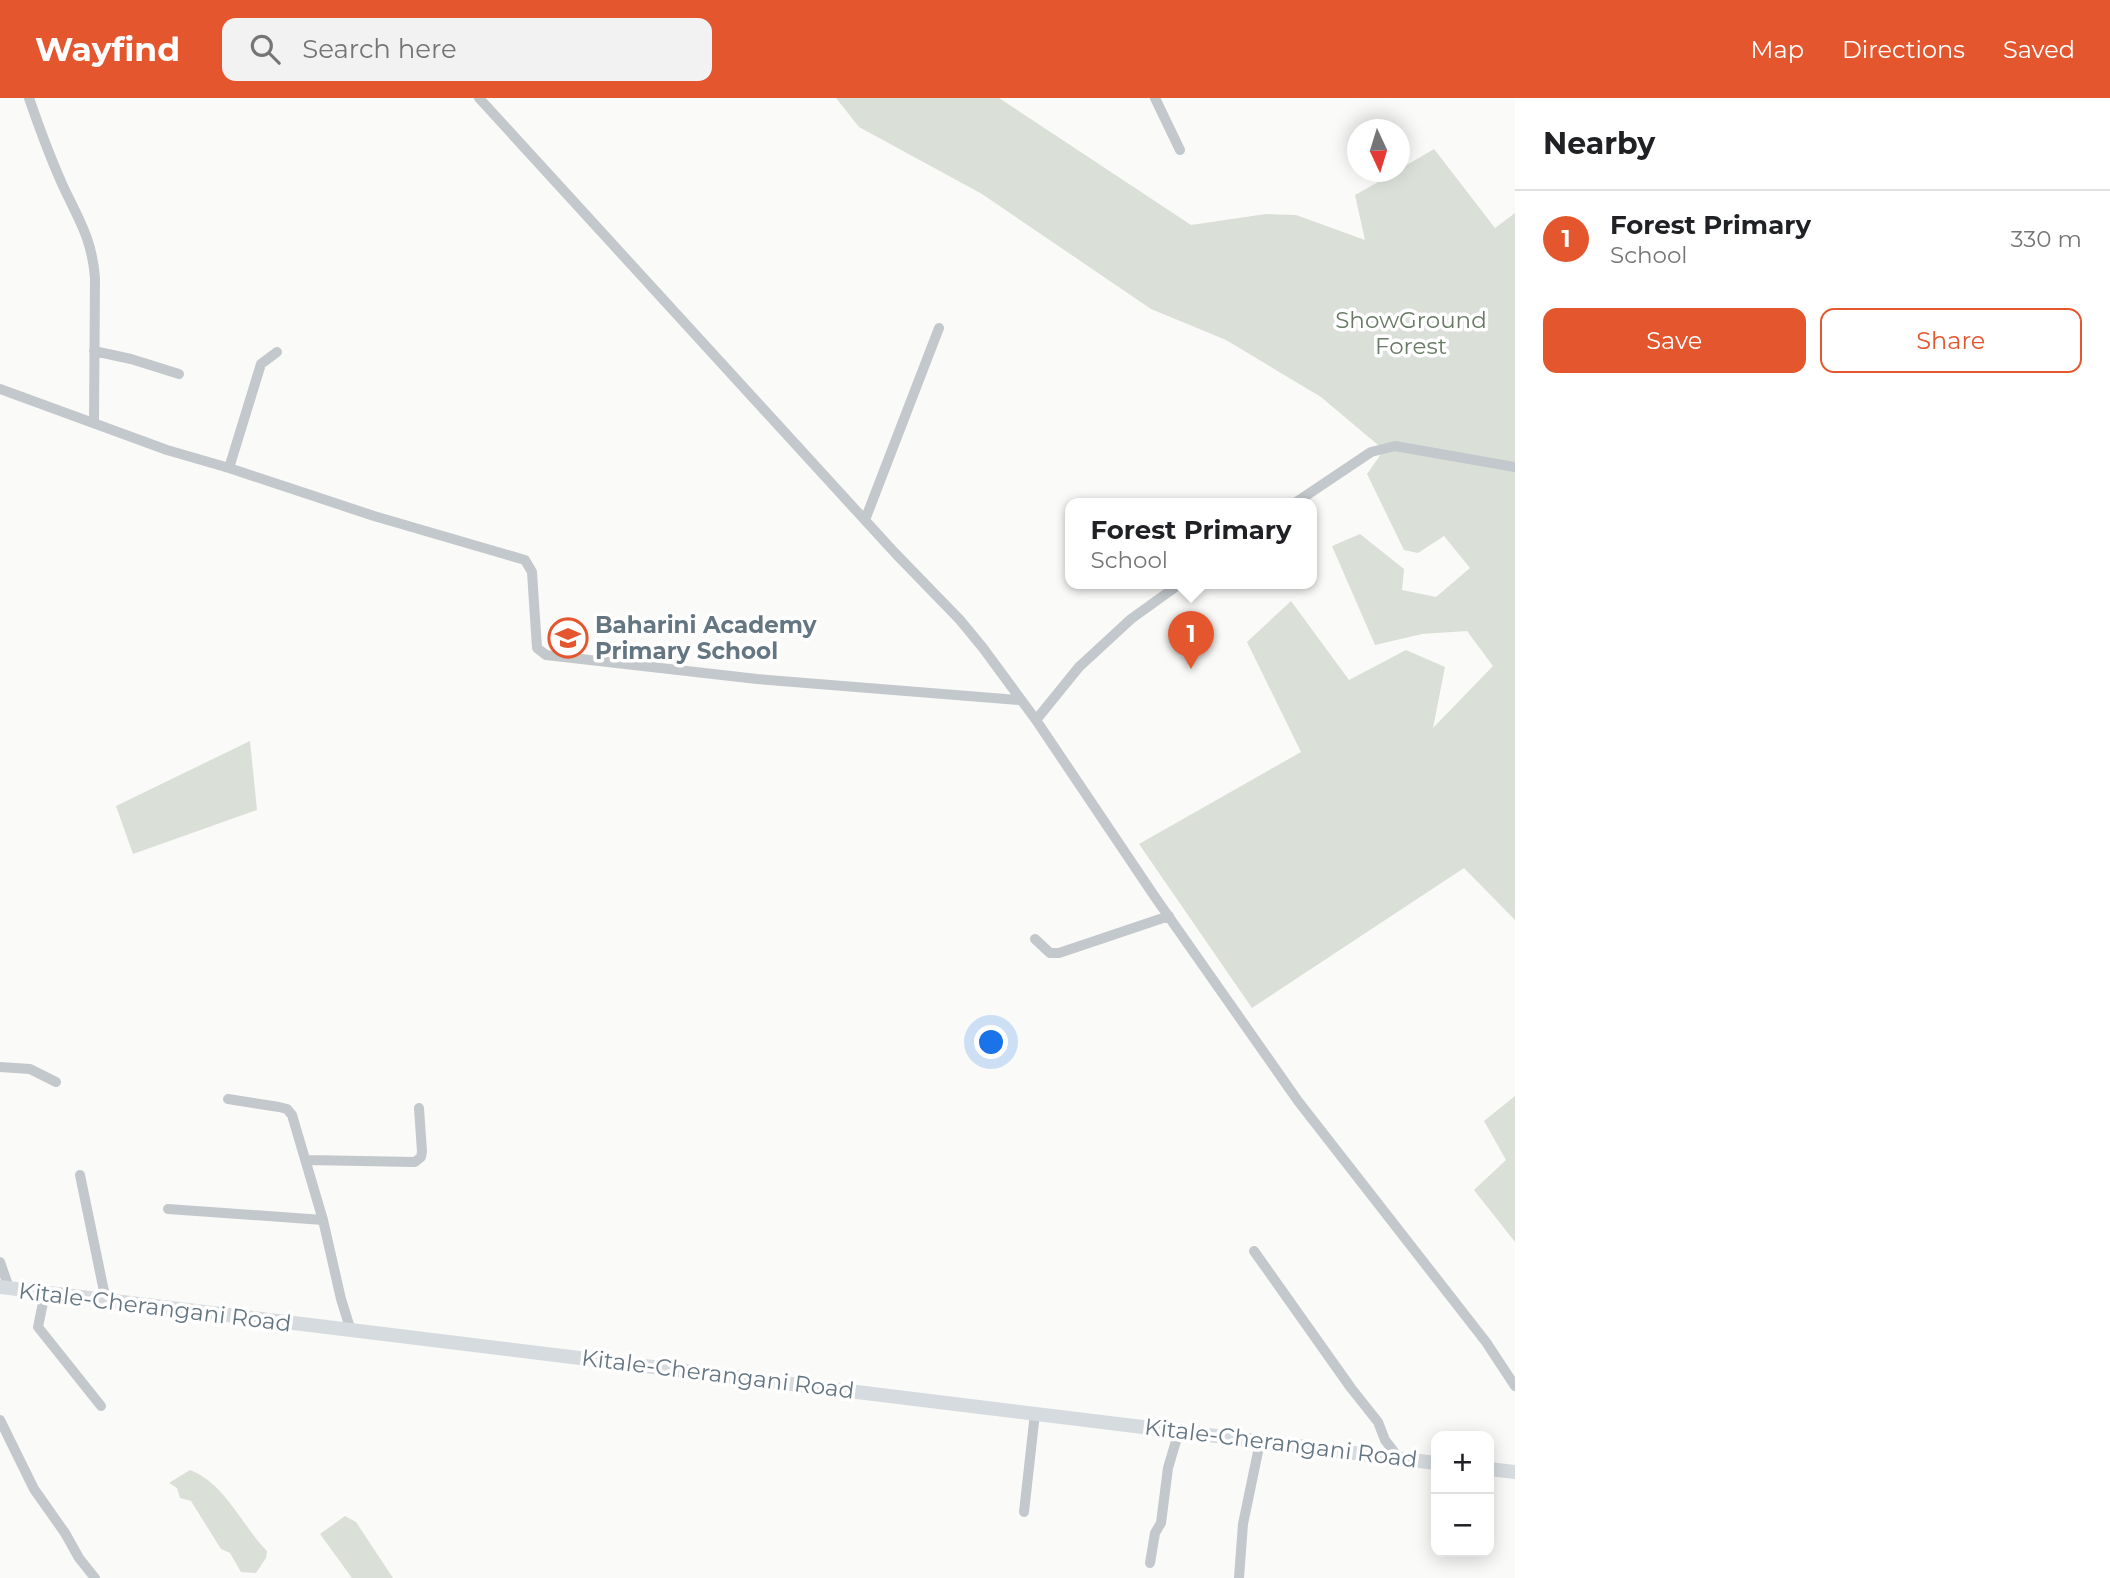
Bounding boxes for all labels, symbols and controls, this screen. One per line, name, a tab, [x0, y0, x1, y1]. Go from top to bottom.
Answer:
search box	[222, 18, 712, 81]
text: Wayfind	[35, 29, 180, 69]
icon: search	[246, 30, 284, 68]
text: Search here	[302, 33, 457, 65]
text: Map	[1751, 35, 1804, 64]
text: Directions	[1842, 35, 1965, 64]
text: Saved	[2003, 35, 2075, 64]
north arrow	[1347, 119, 1410, 182]
text: Nearby	[1543, 125, 1655, 162]
text: Forest Primary	[1610, 209, 1811, 241]
text: 1	[1561, 225, 1571, 253]
text: 330 m	[2011, 225, 2082, 253]
text: School	[1610, 241, 1688, 269]
park label: ShowGround Forest	[1335, 306, 1487, 360]
button: Save	[1543, 308, 1806, 373]
button: Share	[1820, 308, 2082, 373]
popup	[1065, 498, 1317, 589]
text: Forest Primary	[1091, 514, 1291, 546]
text: School	[1091, 546, 1168, 574]
place label: Baharini Academy Primary School	[595, 611, 817, 665]
pin: 1	[1168, 611, 1214, 669]
school or university icon: Baharini Academy Primary School	[547, 617, 589, 659]
your location	[974, 1025, 1008, 1059]
street label: Kitale-Cherangani Road	[17, 1276, 293, 1338]
street label: Kitale-Cherangani Road	[580, 1343, 856, 1405]
street label: Kitale-Cherangani Road	[1143, 1412, 1419, 1474]
map controls	[1431, 1431, 1494, 1557]
button: +	[1431, 1431, 1494, 1494]
button: −	[1431, 1494, 1494, 1557]

